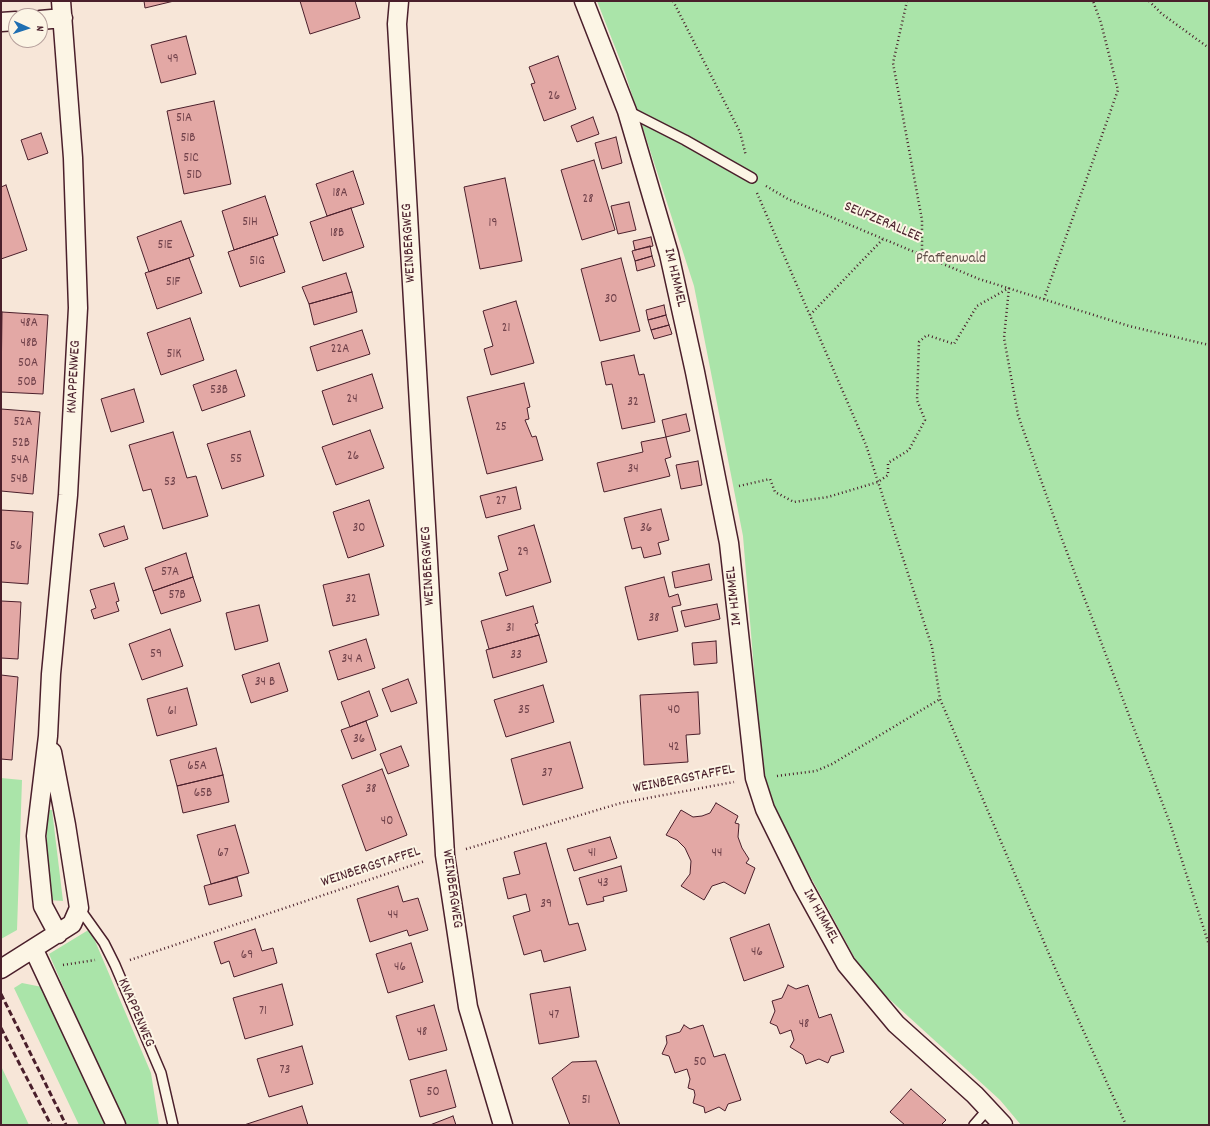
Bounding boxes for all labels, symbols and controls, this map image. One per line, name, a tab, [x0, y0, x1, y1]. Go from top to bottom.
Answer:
north arrow	[8, 8, 48, 48]
text: N	[31, 25, 47, 32]
house number: 49	[167, 52, 179, 68]
house number: 26	[548, 89, 560, 105]
house number: 51A	[176, 111, 192, 127]
house number: 51B	[180, 131, 196, 147]
house number: 51C	[183, 151, 199, 167]
house number: 51D	[186, 168, 202, 184]
house number: 18A	[332, 186, 348, 202]
house number: 28	[583, 192, 593, 208]
street label: SEUFZERALLEE	[841, 199, 923, 247]
street label: WEINBERGWEG	[399, 203, 421, 283]
house number: 51H	[242, 215, 258, 231]
house number: 19	[489, 216, 497, 232]
house number: 18B	[330, 226, 344, 242]
house number: 51E	[158, 238, 172, 254]
street label: IM HIMMEL	[659, 247, 689, 309]
park label: Pfaffenwald	[916, 251, 986, 269]
house number: 51G	[249, 254, 265, 270]
house number: 51F	[166, 275, 180, 291]
house number: 30	[605, 292, 617, 308]
house number: 48A	[20, 316, 38, 332]
house number: 21	[502, 321, 510, 337]
house number: 48B	[21, 336, 37, 352]
street label: KNAPPENWEG	[64, 340, 86, 414]
house number: 22A	[331, 342, 349, 358]
house number: 51K	[167, 347, 181, 363]
house number: 50A	[18, 356, 38, 372]
house number: 50B	[17, 375, 37, 391]
house number: 53B	[210, 383, 228, 399]
house number: 24	[346, 392, 358, 408]
house number: 32	[627, 395, 639, 411]
house number: 52A	[14, 415, 32, 431]
house number: 25	[495, 420, 507, 436]
house number: 52B	[12, 436, 30, 452]
house number: 26	[347, 449, 359, 465]
house number: 55	[230, 452, 242, 468]
house number: 54A	[11, 453, 29, 469]
house number: 34	[627, 462, 639, 478]
house number: 54B	[10, 472, 28, 488]
house number: 53	[164, 475, 176, 491]
house number: 27	[496, 494, 506, 510]
house number: 30	[353, 521, 365, 537]
house number: 36	[640, 521, 652, 537]
street label: WEINBERGWEG	[418, 526, 440, 606]
house number: 56	[10, 539, 22, 555]
house number: 29	[517, 545, 529, 561]
house number: 57A	[161, 565, 179, 581]
street label: IM HIMMEL	[723, 565, 747, 627]
house number: 57B	[168, 588, 186, 604]
house number: 32	[345, 592, 357, 608]
house number: 38	[649, 611, 659, 627]
house number: 31	[506, 621, 514, 637]
house number: 59	[150, 647, 162, 663]
house number: 33	[510, 648, 522, 664]
house number: 34 A	[341, 652, 363, 668]
house number: 34 B	[255, 675, 275, 691]
house number: 35	[518, 703, 530, 719]
house number: 40	[668, 703, 680, 719]
house number: 61	[167, 704, 177, 720]
house number: 36	[353, 732, 365, 748]
house number: 42	[668, 740, 680, 756]
house number: 65A	[187, 759, 207, 775]
street label: WEINBERGSTAFFEL	[632, 761, 736, 799]
house number: 37	[542, 766, 552, 782]
house number: 38	[366, 782, 376, 798]
house number: 65B	[194, 786, 212, 802]
house number: 40	[381, 814, 393, 830]
street label: WEINBERGSTAFFEL	[319, 843, 423, 893]
house number: 67	[217, 846, 229, 862]
house number: 41	[588, 846, 596, 862]
house number: 44	[712, 846, 722, 862]
street label: WEINBERGWEG	[437, 848, 465, 930]
house number: 43	[597, 876, 609, 892]
street label: IM HIMMEL	[798, 887, 842, 947]
house number: 39	[540, 897, 552, 913]
house number: 44	[388, 908, 398, 924]
house number: 46	[751, 945, 763, 961]
house number: 69	[241, 948, 253, 964]
house number: 46	[394, 960, 406, 976]
street label: KNAPPENWEG	[112, 976, 158, 1050]
house number: 71	[259, 1004, 267, 1020]
house number: 47	[549, 1008, 559, 1024]
house number: 48	[799, 1017, 809, 1033]
house number: 48	[417, 1025, 427, 1041]
house number: 50	[693, 1055, 707, 1071]
house number: 73	[280, 1063, 290, 1079]
house number: 50	[426, 1085, 440, 1101]
house number: 51	[582, 1093, 590, 1109]

